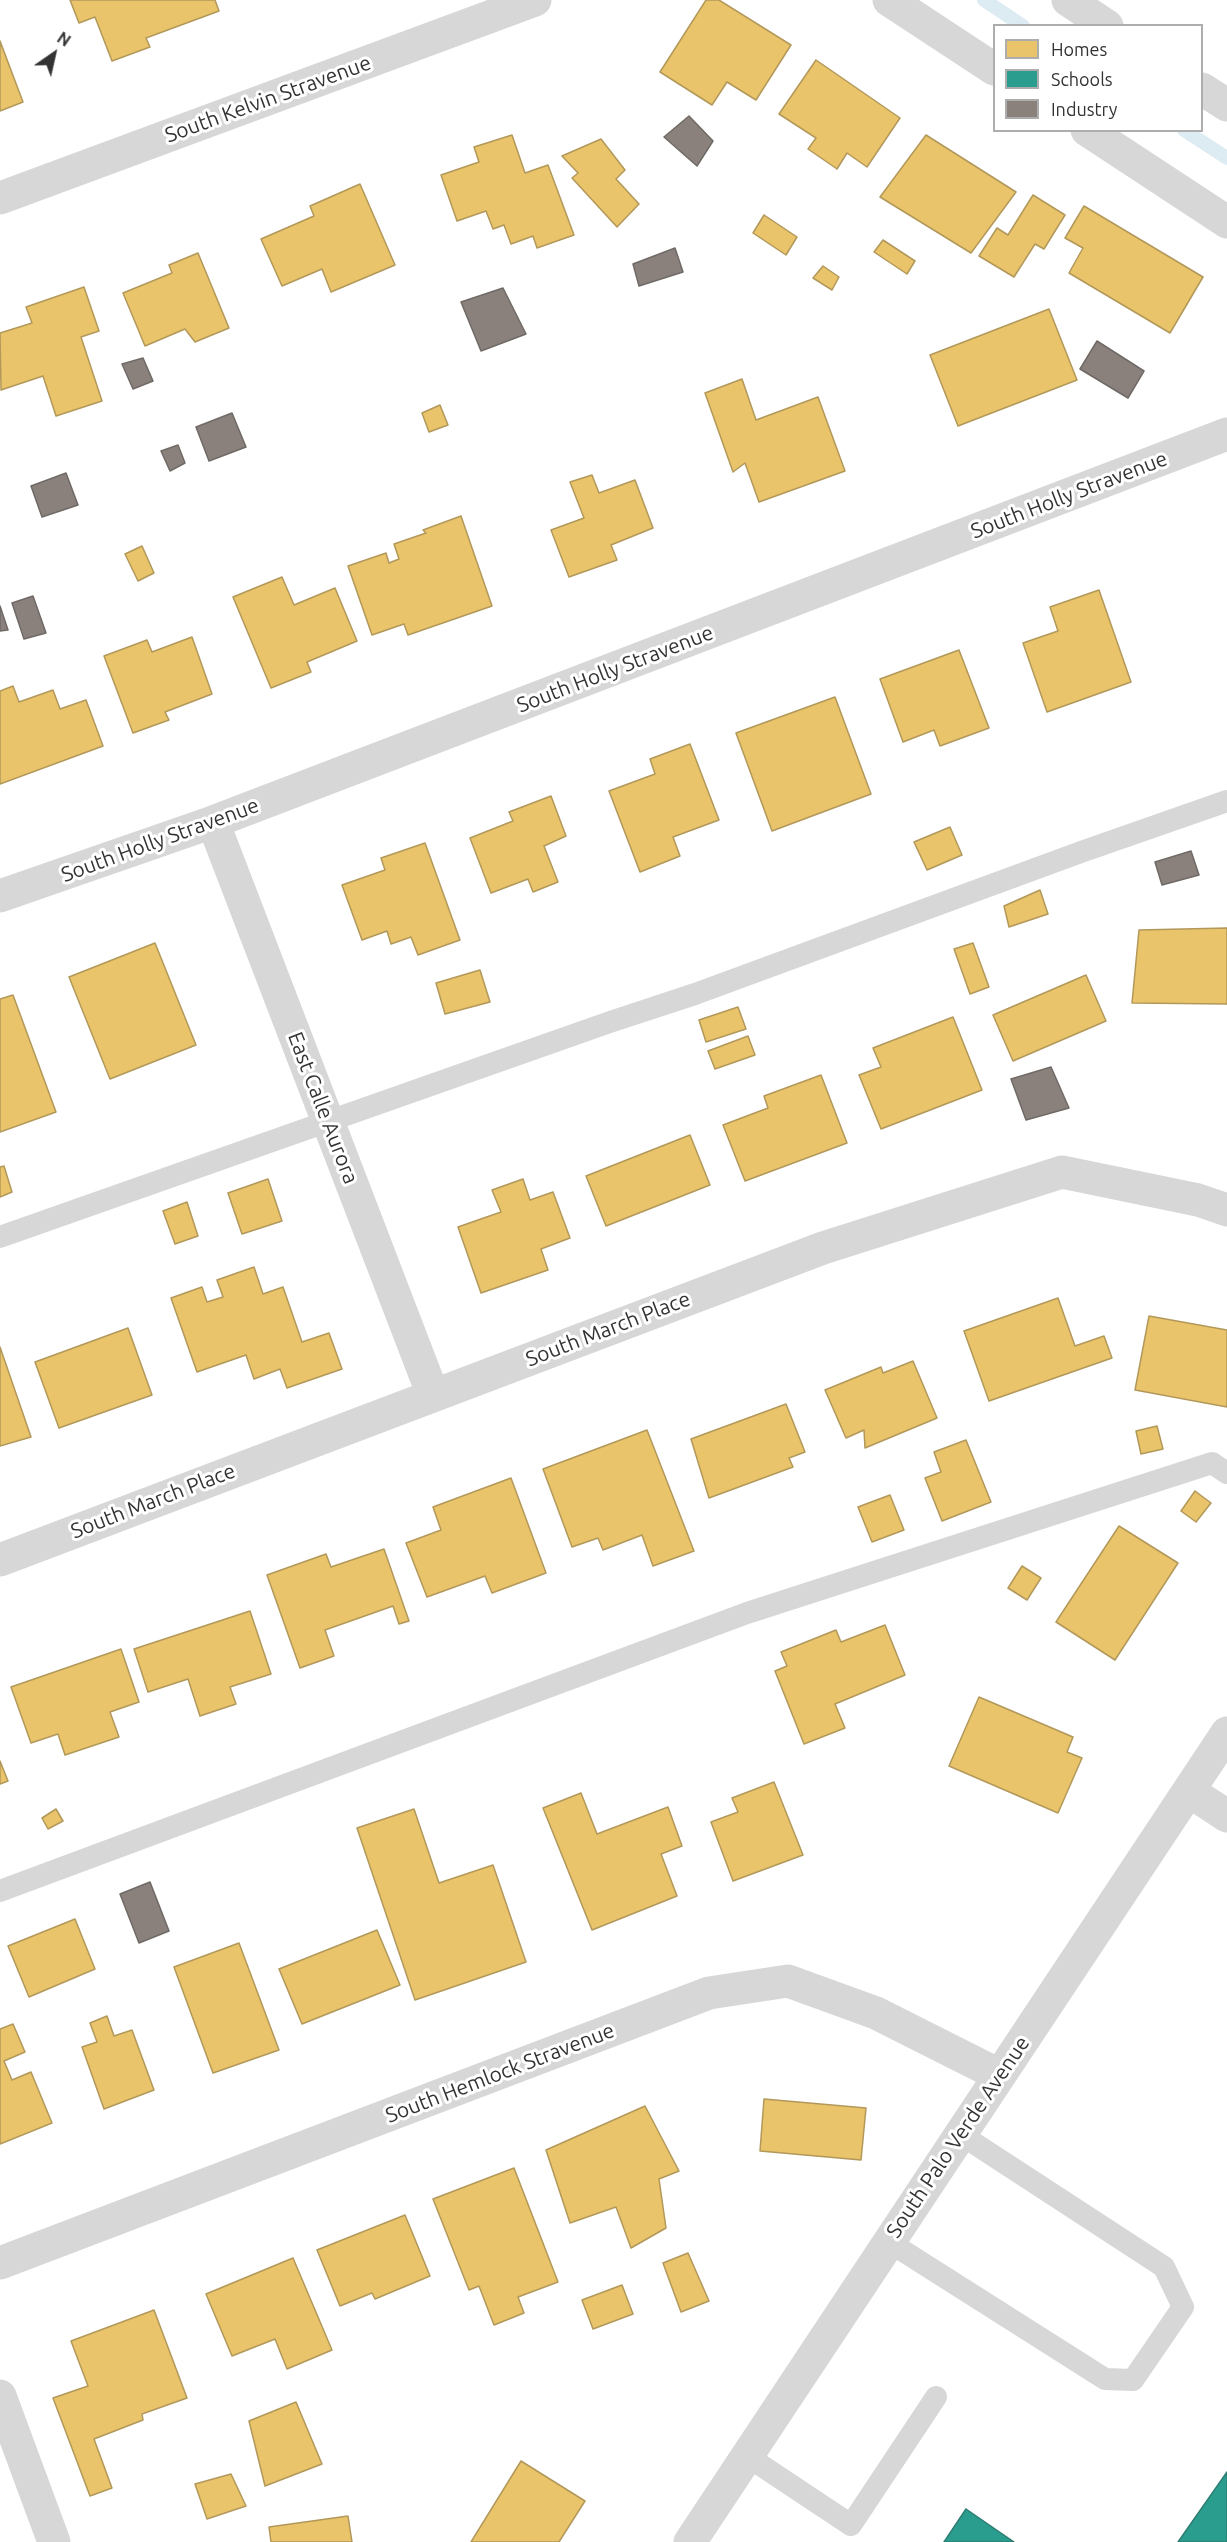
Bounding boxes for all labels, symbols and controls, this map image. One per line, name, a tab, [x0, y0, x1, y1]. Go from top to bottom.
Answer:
north arrow	[24, 24, 84, 84]
legend	[993, 24, 1203, 132]
text: N	[54, 28, 74, 50]
text: Homes	[1051, 39, 1107, 59]
street label: South Kelvin Stravenue	[162, 50, 374, 148]
text: Schools	[1051, 69, 1113, 89]
text: Industry	[1051, 99, 1117, 119]
street label: South Holly Stravenue	[967, 446, 1171, 544]
street label: South Holly Stravenue	[513, 620, 717, 718]
street label: South Holly Stravenue	[58, 793, 262, 887]
street label: East Calle Aurora	[282, 1029, 364, 1187]
street label: South March Place	[522, 1286, 694, 1372]
street label: South March Place	[67, 1458, 239, 1544]
street label: South Hemlock Stravenue	[382, 2018, 618, 2128]
street label: South Palo Verde Avenue	[881, 2031, 1035, 2243]

